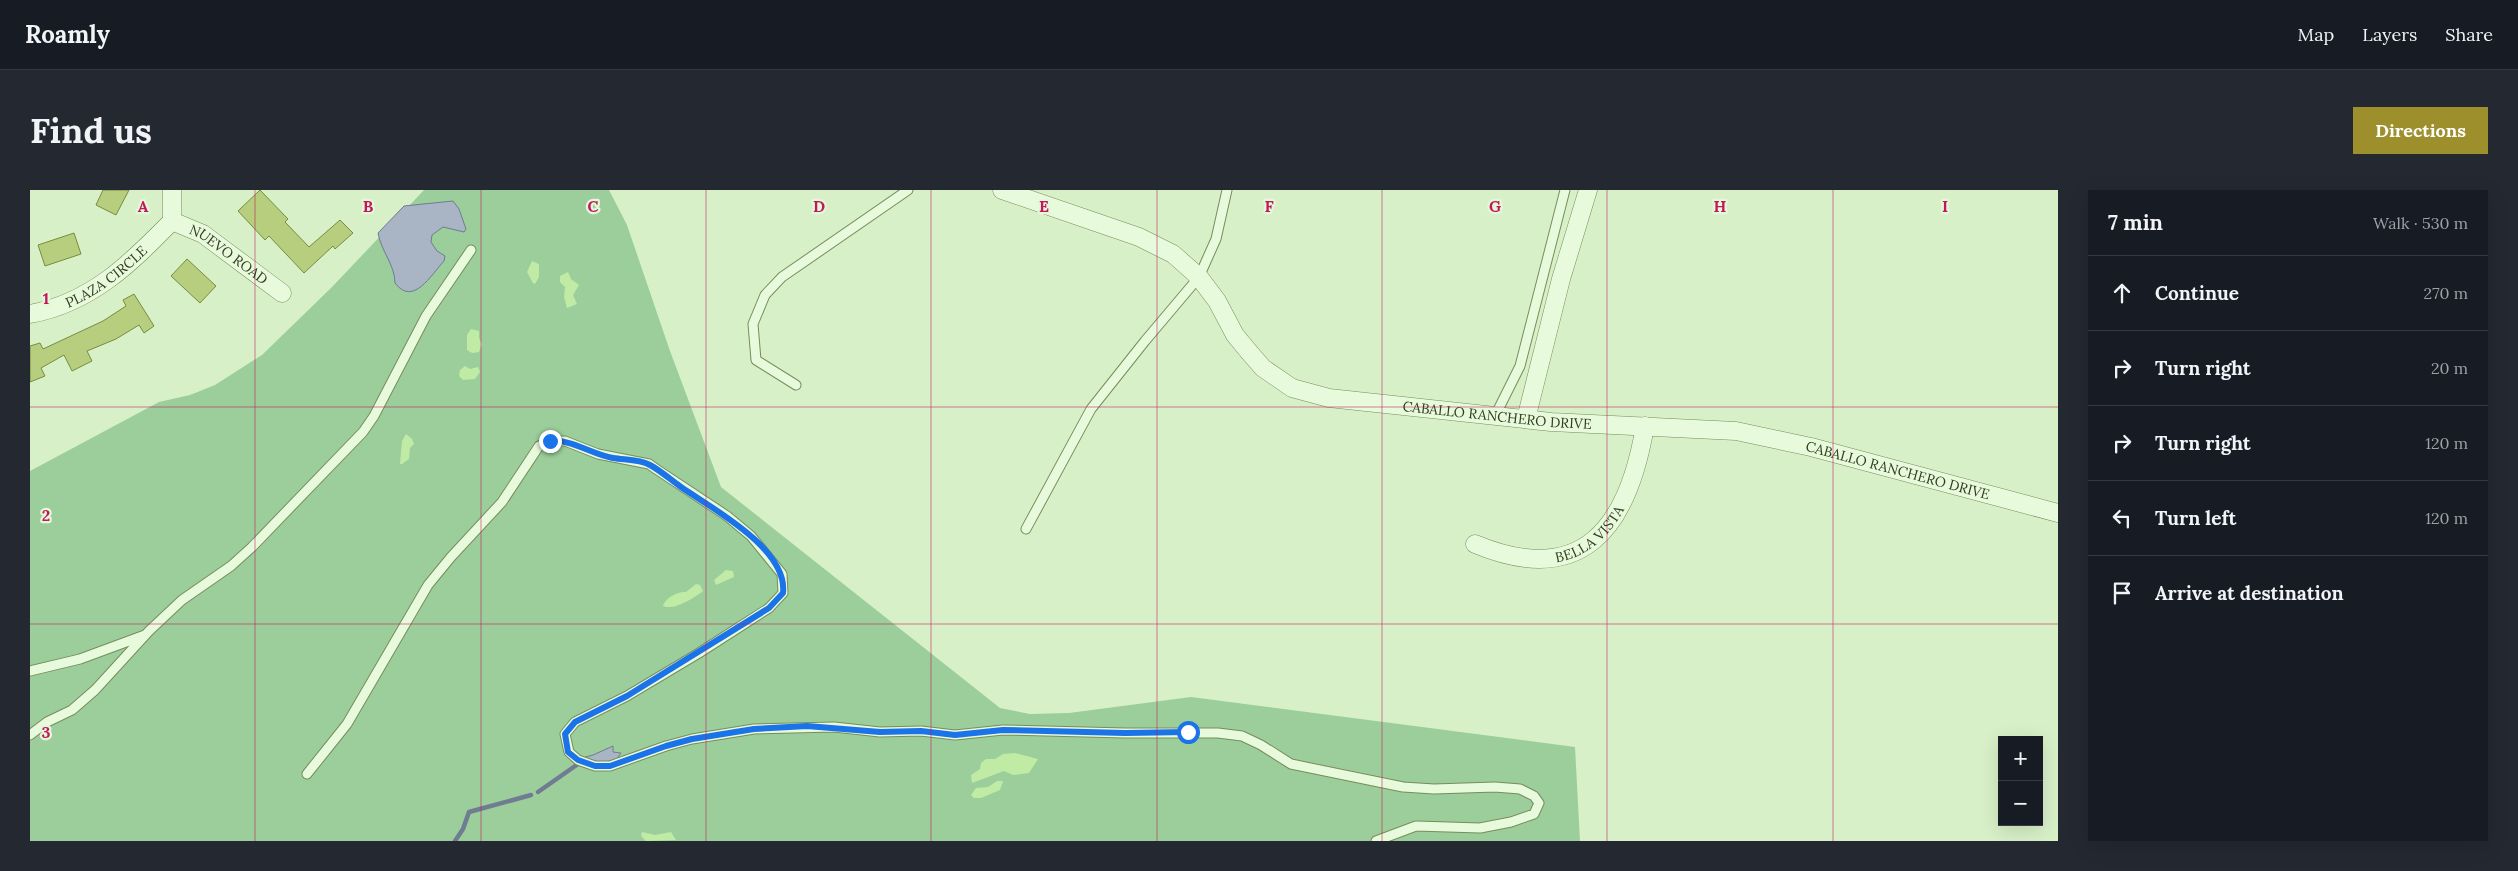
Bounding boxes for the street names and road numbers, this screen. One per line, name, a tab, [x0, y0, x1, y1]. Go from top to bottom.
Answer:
street label: NUEVO ROAD	[187, 220, 271, 288]
street label: PLAZA CIRCLE	[63, 241, 151, 312]
street label: CABALLO RANCHERO DRIVE	[1402, 397, 1592, 433]
street label: CABALLO RANCHERO DRIVE	[1804, 437, 1992, 503]
street label: BELLA VISTA	[1553, 502, 1628, 567]

